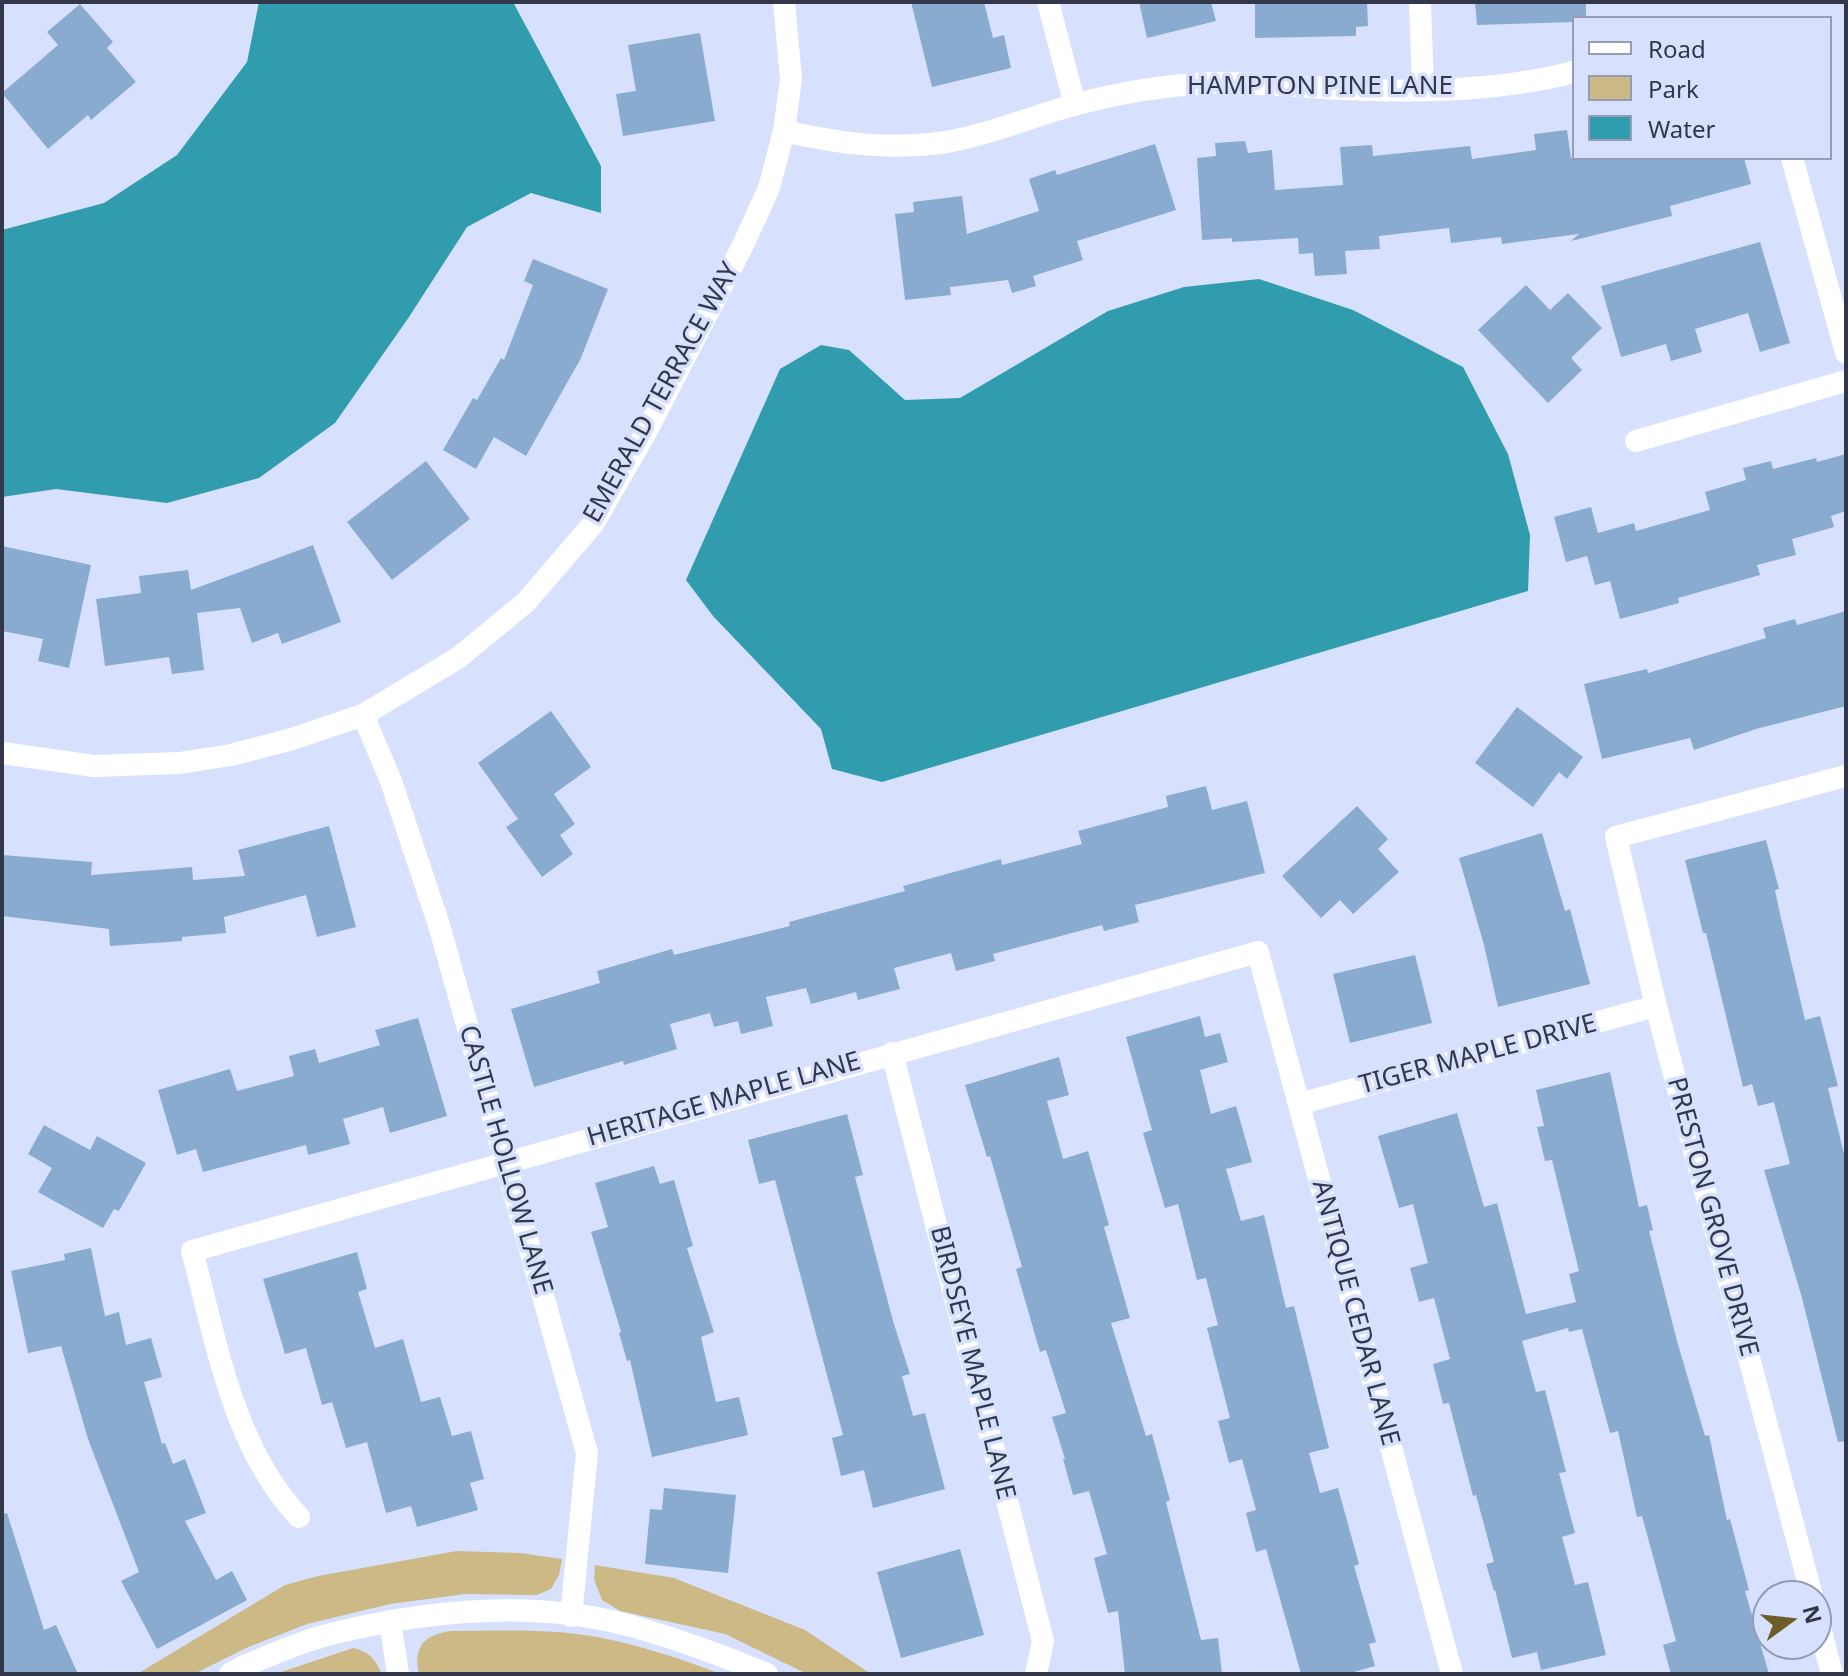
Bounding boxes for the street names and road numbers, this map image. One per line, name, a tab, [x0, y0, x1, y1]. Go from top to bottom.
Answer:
street label: HAMPTON PINE LANE	[1187, 71, 1453, 103]
street label: EMERALD TERRACE WAY	[577, 258, 747, 528]
street label: TIGER MAPLE DRIVE	[1356, 1008, 1600, 1102]
street label: CASTLE HOLLOW LANE	[452, 1022, 558, 1298]
street label: HERITAGE MAPLE LANE	[584, 1046, 864, 1154]
street label: PRESTON GROVE DRIVE	[1660, 1074, 1764, 1360]
street label: ANTIQUE CEDAR LANE	[1305, 1177, 1405, 1449]
street label: BIRDSEYE MAPLE LANE	[923, 1223, 1021, 1503]

